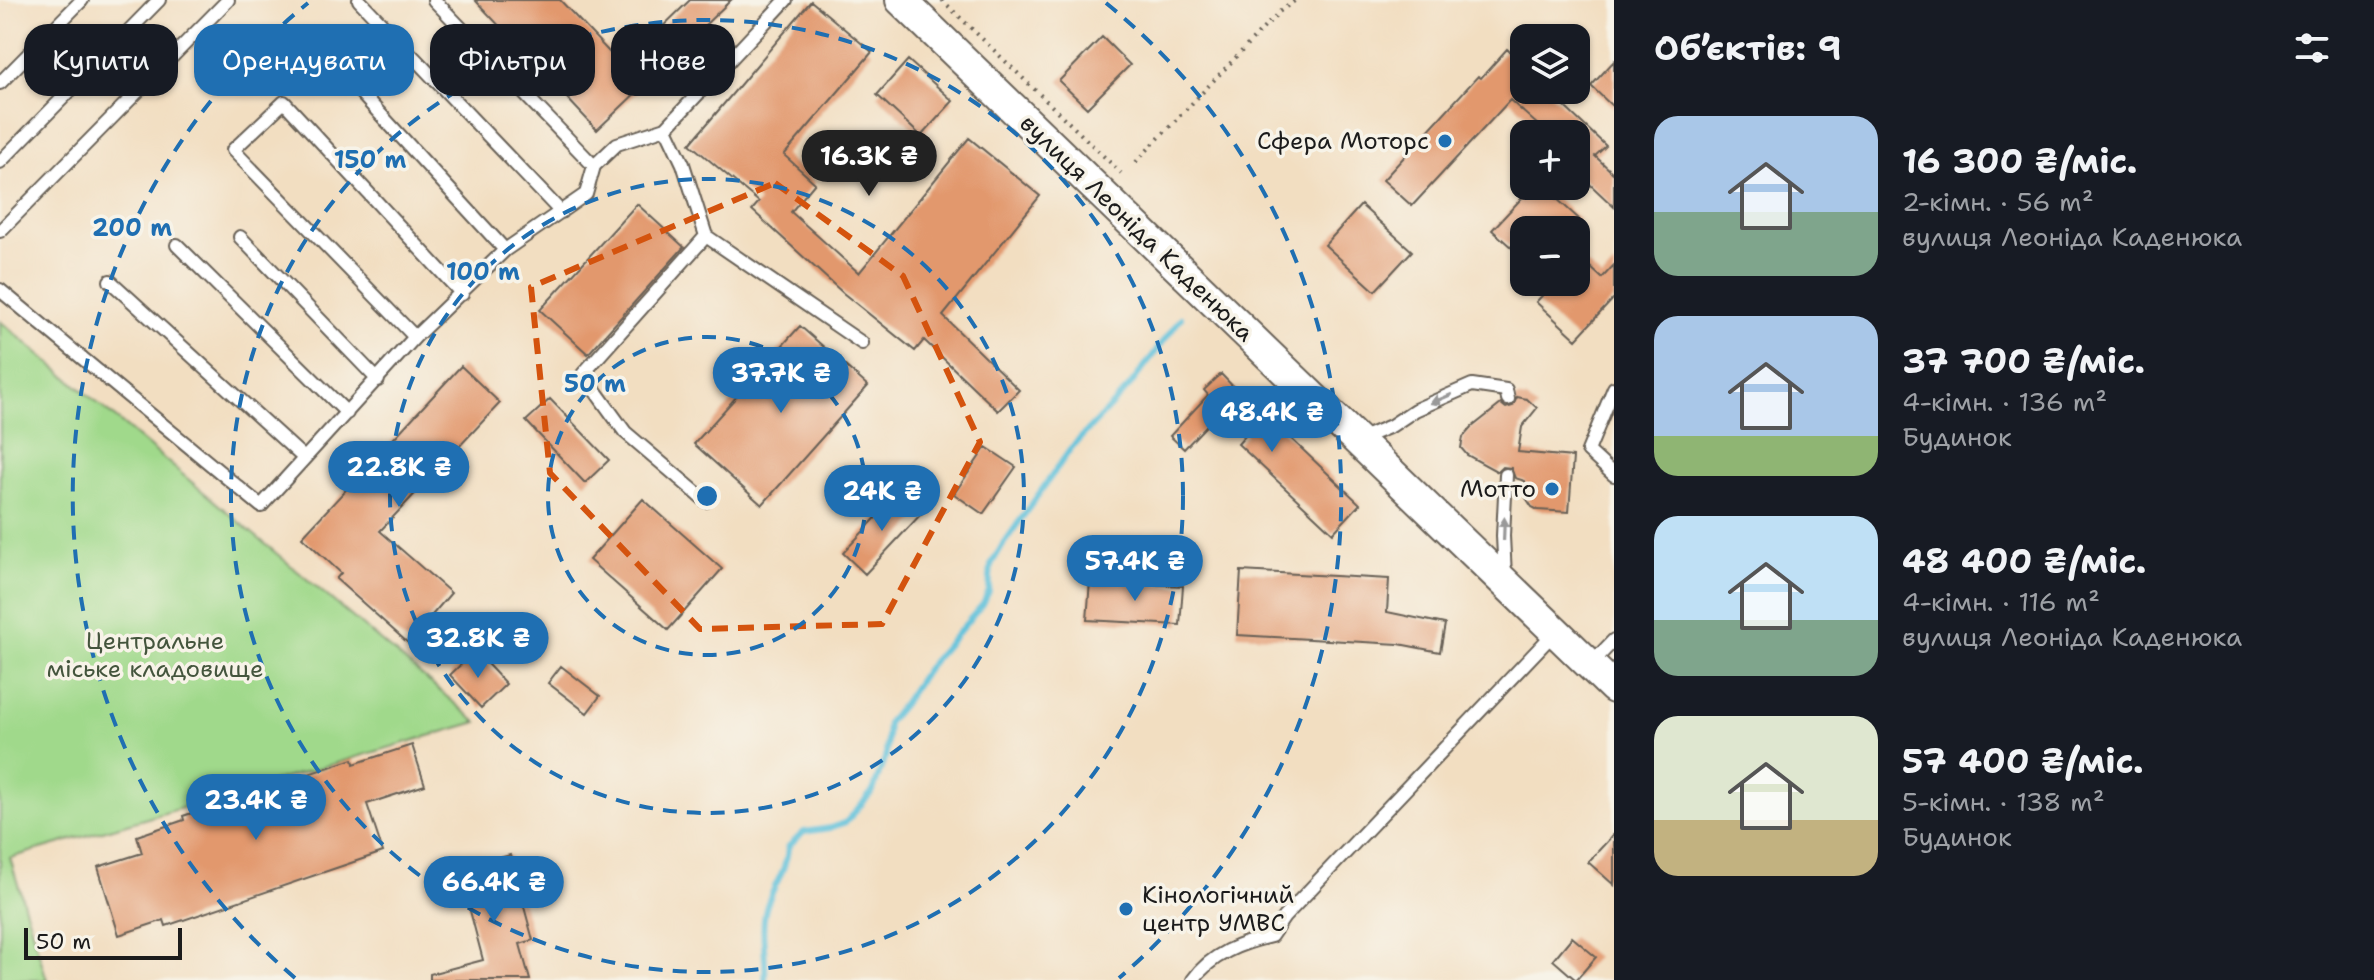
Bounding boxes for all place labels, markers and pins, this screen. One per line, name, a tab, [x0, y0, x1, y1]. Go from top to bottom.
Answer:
place label: Сфера Моторс	[1257, 125, 1429, 157]
pin: 16.3K ₴	[795, 130, 943, 198]
marker: Сфера Моторс	[1436, 132, 1454, 150]
pin: 37.7K ₴	[707, 347, 855, 415]
pin: 48.4K ₴	[1198, 386, 1346, 454]
pin: 22.8K ₴	[325, 441, 473, 509]
pin: 24K ₴	[826, 465, 938, 533]
place label: Мотто	[1460, 473, 1536, 505]
marker: Мотто	[1543, 480, 1561, 498]
centre of rings	[693, 482, 721, 510]
pin: 57.4K ₴	[1061, 535, 1209, 603]
pin: 32.8K ₴	[404, 612, 552, 680]
pin: 23.4K ₴	[182, 774, 330, 842]
pin: 66.4K ₴	[420, 856, 568, 924]
place label: Кінологічний центр УМВС	[1142, 879, 1294, 939]
marker: Кінологічний центр УМВС	[1117, 900, 1135, 918]

